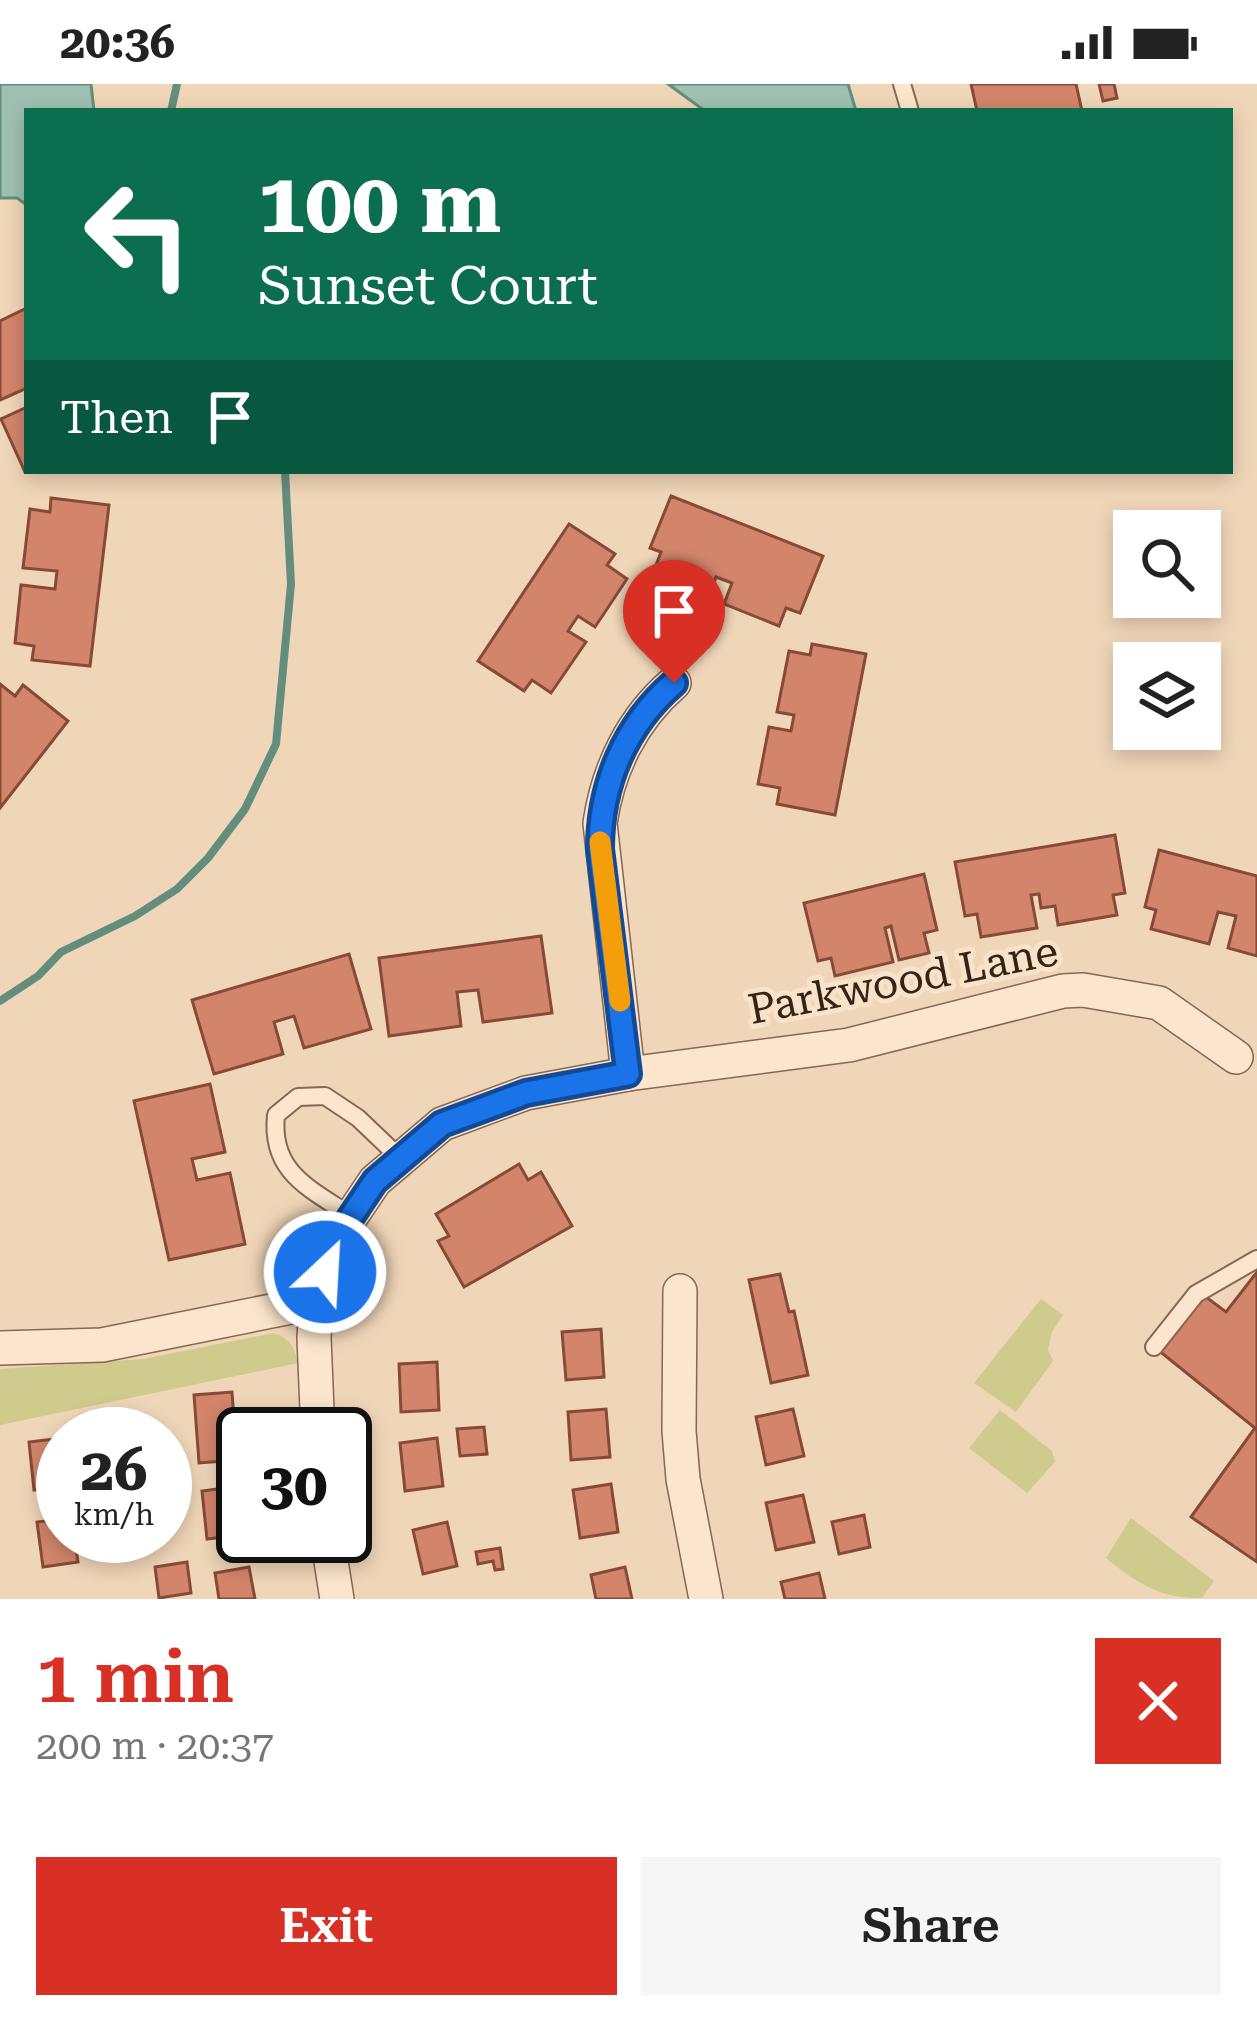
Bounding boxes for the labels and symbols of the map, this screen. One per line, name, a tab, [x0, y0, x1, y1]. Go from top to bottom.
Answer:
pin	[623, 560, 725, 683]
street label: Parkwood Lane	[744, 926, 1062, 1034]
position arrow	[262, 1209, 388, 1335]
speed limit sign: 30	[216, 1407, 372, 1563]

